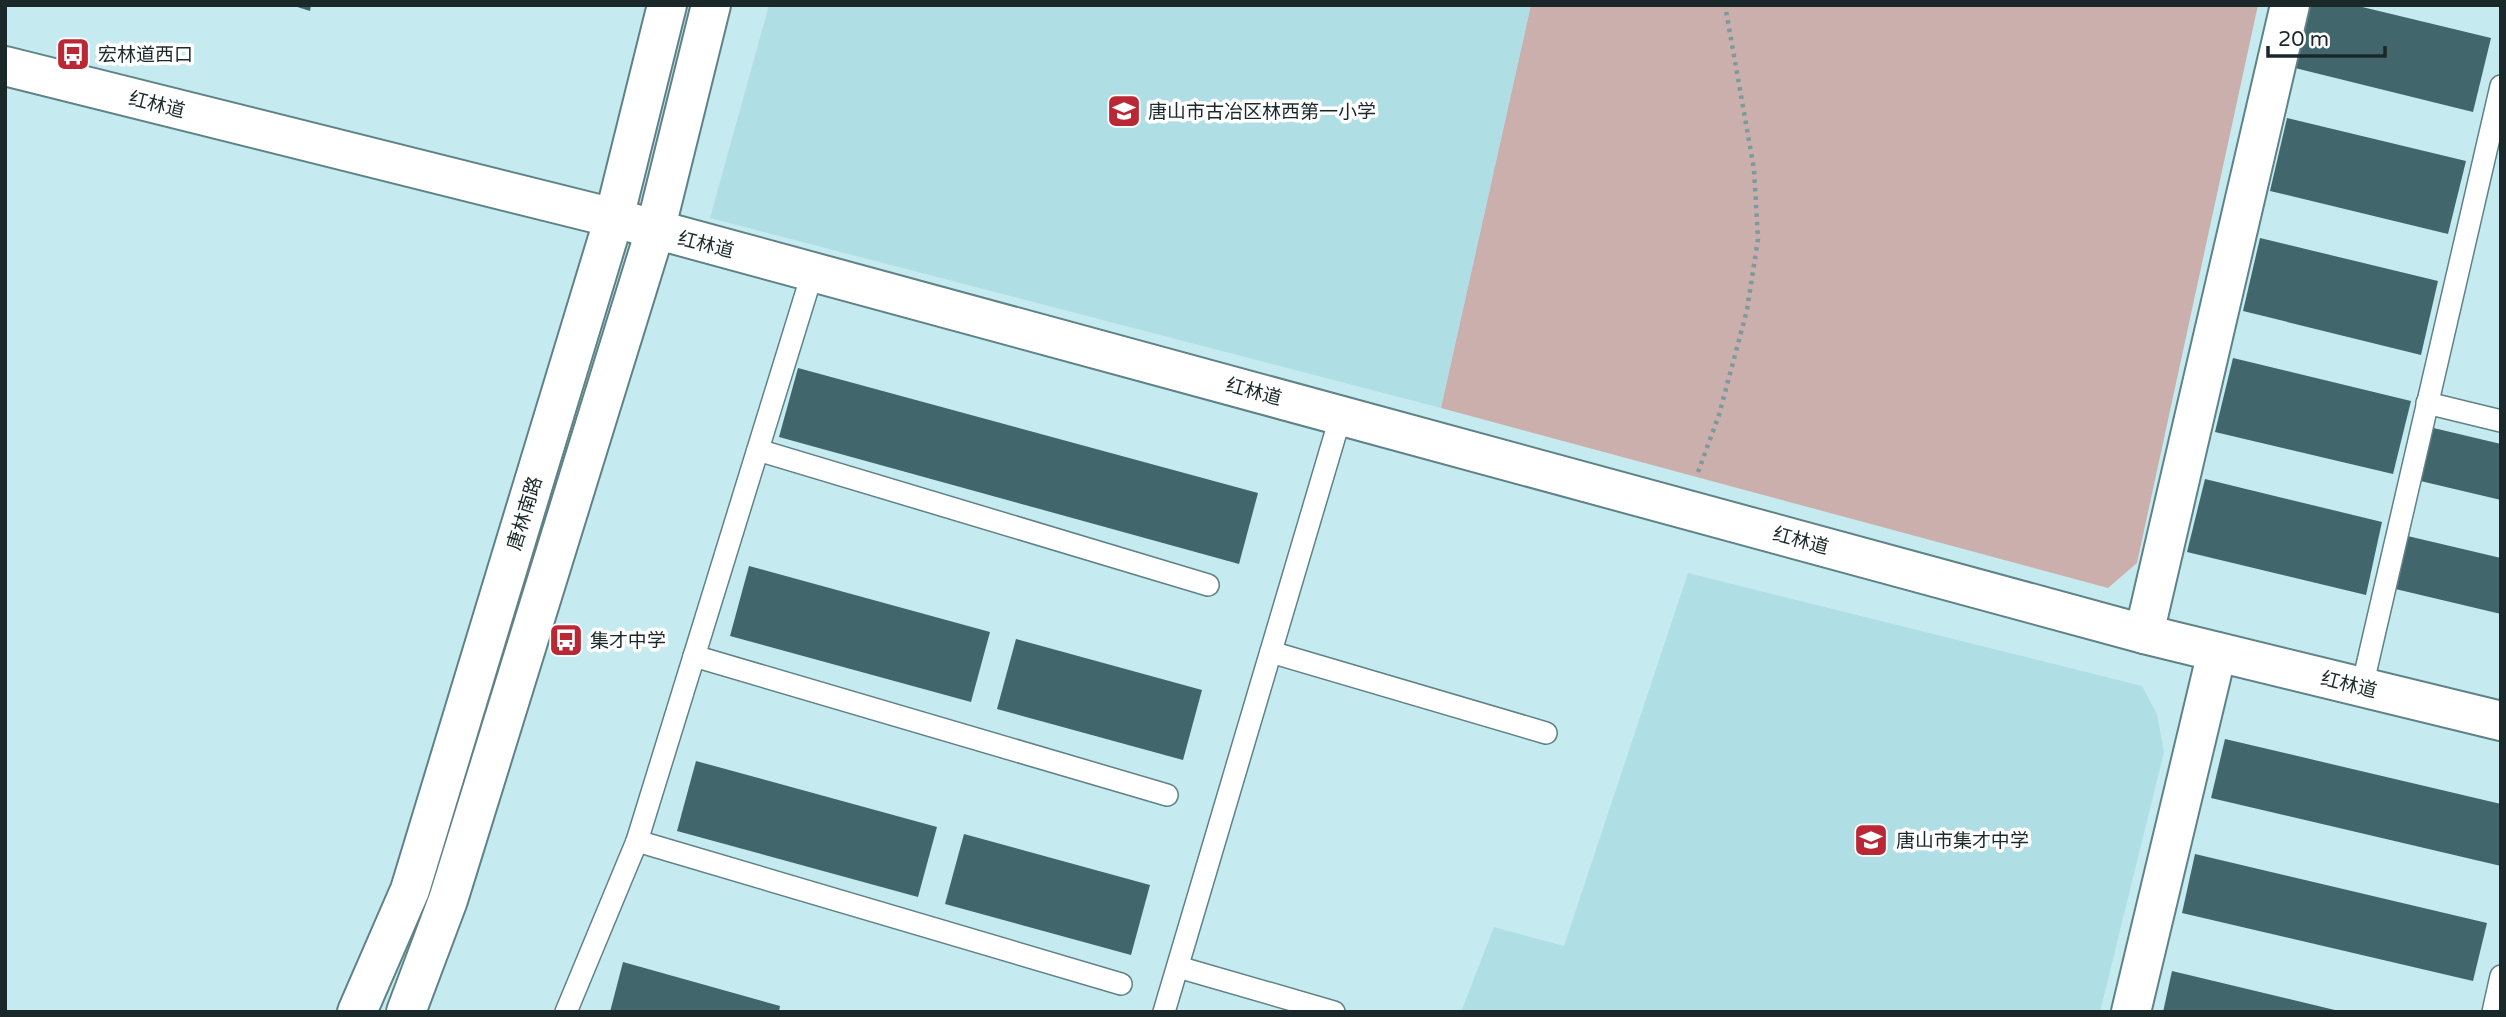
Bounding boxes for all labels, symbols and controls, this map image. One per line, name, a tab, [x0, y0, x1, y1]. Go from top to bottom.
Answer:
scale bar	[2268, 14, 2385, 58]
text: 20 m	[2278, 27, 2329, 52]
bus stop icon: 宏林道西口	[54, 35, 92, 73]
place label: 宏林道西口	[98, 44, 193, 66]
street label: 红林道	[126, 87, 187, 123]
school or university icon: 唐山市古冶区林西第一小学	[1105, 92, 1143, 130]
place label: 唐山市古冶区林西第一小学	[1148, 101, 1376, 123]
street label: 红林道	[675, 227, 736, 263]
street label: 红林道	[1223, 374, 1284, 410]
street label: 唐林南路	[503, 474, 547, 553]
street label: 红林道	[1770, 523, 1831, 559]
bus stop icon: 集才中学	[547, 621, 585, 659]
place label: 集才中学	[590, 630, 666, 652]
street label: 红林道	[2318, 667, 2379, 703]
school or university icon: 唐山市集才中学	[1852, 821, 1890, 859]
place label: 唐山市集才中学	[1896, 830, 2029, 852]

